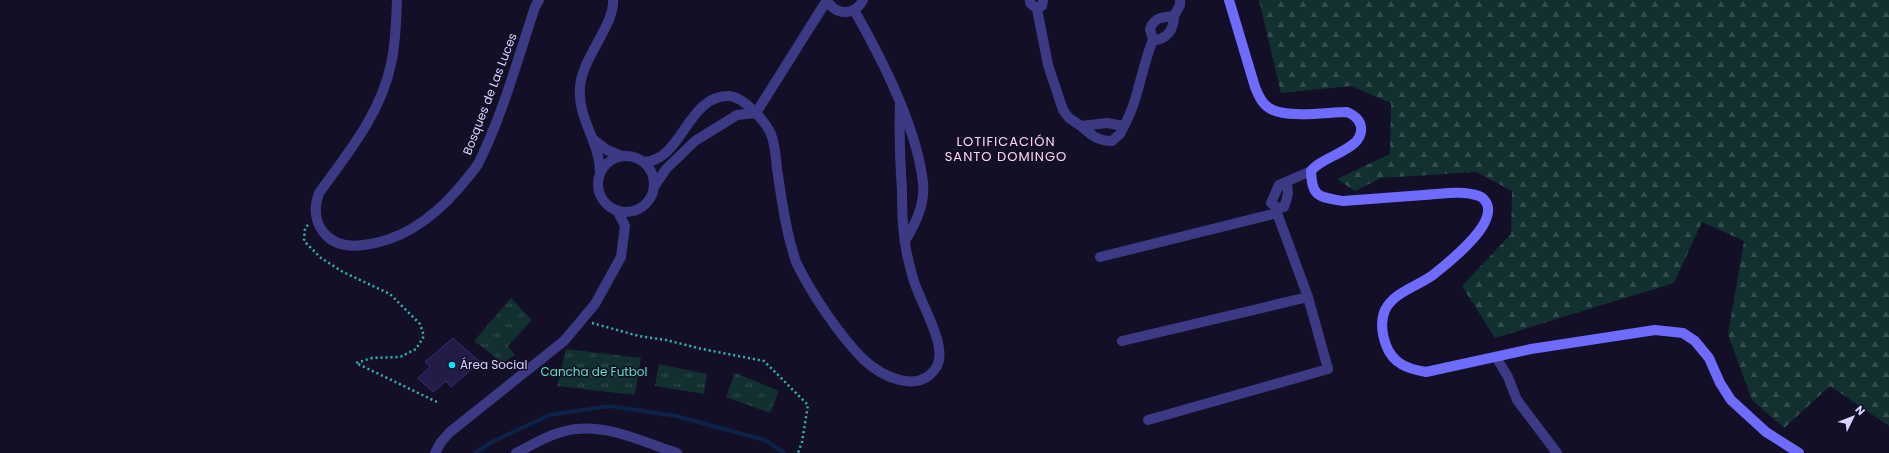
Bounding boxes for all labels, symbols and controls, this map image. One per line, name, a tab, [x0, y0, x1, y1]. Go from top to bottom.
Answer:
street label: Bosques de Las Luces	[458, 30, 521, 157]
district label: LOTIFICACIÓN SANTO DOMINGO	[945, 132, 1067, 166]
place label: Área Social	[460, 356, 527, 373]
marker: Área Social	[447, 360, 457, 370]
park label: Cancha de Futbol	[541, 363, 648, 380]
north arrow	[1833, 397, 1873, 437]
text: N	[1852, 402, 1869, 419]

